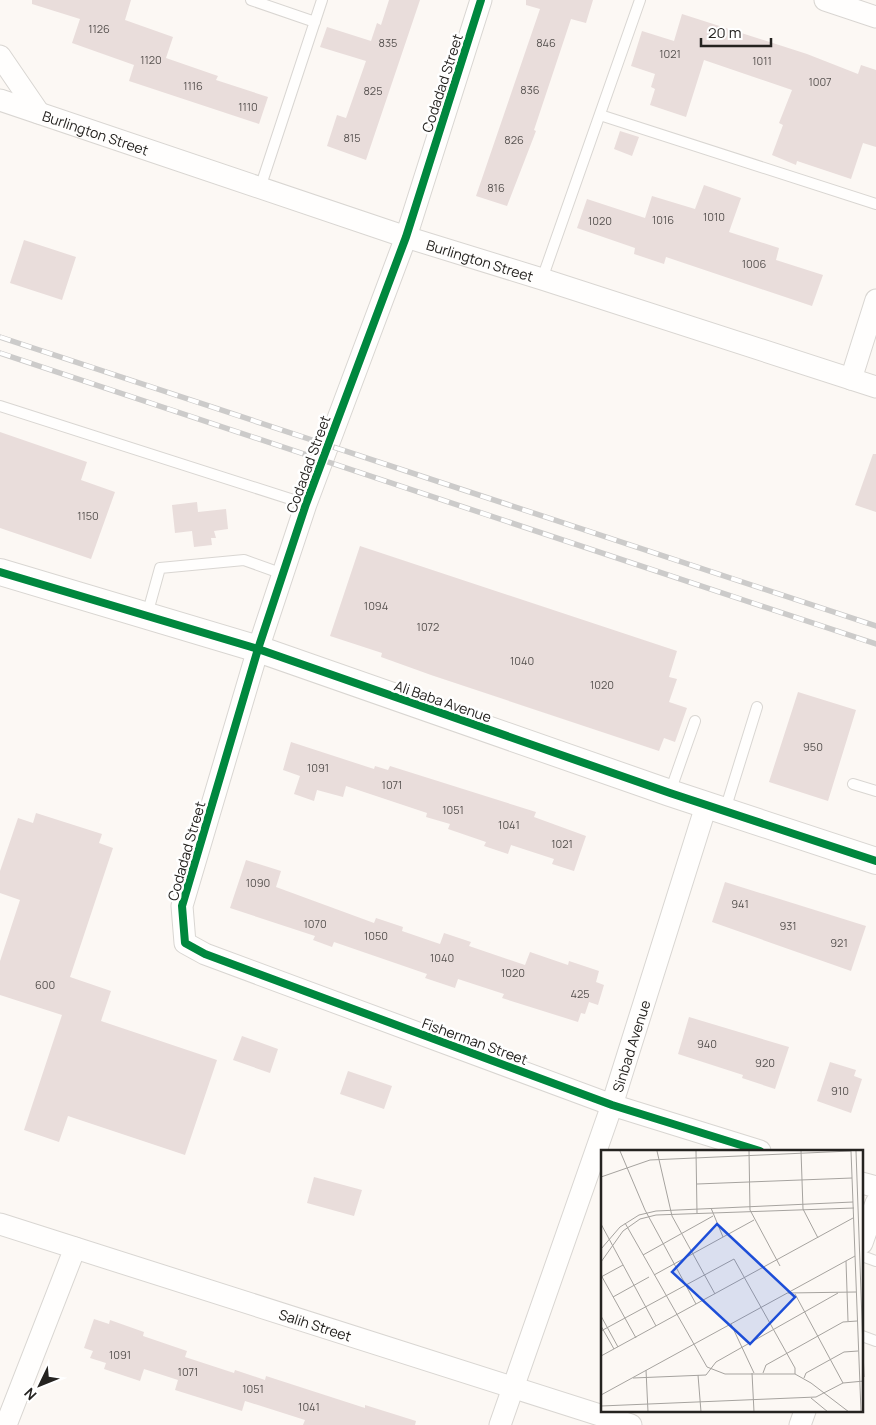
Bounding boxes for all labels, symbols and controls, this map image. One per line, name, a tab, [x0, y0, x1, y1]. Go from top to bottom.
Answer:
scale bar	[701, 15, 771, 47]
house number: 1126	[88, 21, 110, 36]
text: 20 m	[708, 22, 741, 43]
street label: Codadad Street	[417, 31, 467, 135]
house number: 835	[379, 35, 397, 50]
house number: 846	[536, 35, 556, 50]
house number: 1021	[659, 46, 681, 61]
house number: 1120	[140, 52, 162, 67]
house number: 1011	[752, 53, 772, 68]
house number: 1007	[808, 74, 832, 89]
house number: 1116	[183, 78, 203, 93]
house number: 836	[520, 82, 540, 97]
house number: 825	[363, 83, 383, 98]
house number: 1110	[238, 99, 258, 114]
street label: Burlington Street	[40, 106, 152, 159]
house number: 815	[343, 130, 361, 145]
house number: 826	[504, 132, 524, 147]
house number: 816	[487, 180, 505, 195]
house number: 1010	[703, 209, 725, 224]
house number: 1016	[652, 212, 674, 227]
house number: 1020	[588, 213, 612, 228]
street label: Burlington Street	[424, 234, 536, 285]
house number: 1006	[742, 256, 766, 271]
street label: Codadad Street	[282, 412, 335, 515]
house number: 1150	[77, 508, 99, 523]
house number: 1094	[364, 598, 388, 613]
house number: 1072	[417, 619, 439, 634]
house number: 1040	[510, 653, 534, 668]
street label: Ali Baba Avenue	[392, 676, 494, 726]
house number: 1020	[590, 677, 614, 692]
house number: 950	[803, 739, 823, 754]
house number: 1091	[307, 760, 329, 775]
house number: 1071	[382, 777, 402, 792]
street label: Codadad Street	[163, 799, 209, 903]
house number: 1051	[442, 802, 464, 817]
house number: 1041	[498, 817, 520, 832]
house number: 1021	[551, 836, 573, 851]
house number: 1090	[246, 875, 270, 890]
house number: 941	[731, 896, 749, 911]
house number: 1070	[303, 916, 327, 931]
house number: 931	[779, 918, 797, 933]
house number: 1050	[364, 928, 388, 943]
house number: 921	[830, 935, 848, 950]
house number: 1040	[430, 950, 454, 965]
house number: 1020	[501, 965, 525, 980]
house number: 600	[35, 977, 55, 992]
house number: 425	[570, 986, 590, 1001]
street label: Sinbad Avenue	[607, 998, 654, 1094]
street label: Fisherman Street	[420, 1013, 531, 1069]
house number: 940	[697, 1036, 717, 1051]
house number: 920	[755, 1055, 775, 1070]
house number: 910	[831, 1083, 849, 1098]
inset map	[601, 1150, 864, 1412]
street label: Salih Street	[277, 1304, 355, 1345]
house number: 1091	[109, 1347, 131, 1362]
north arrow	[15, 1360, 65, 1410]
house number: 1071	[178, 1364, 198, 1379]
house number: 1051	[242, 1381, 264, 1396]
text: N	[20, 1384, 41, 1404]
house number: 1041	[298, 1399, 320, 1414]

